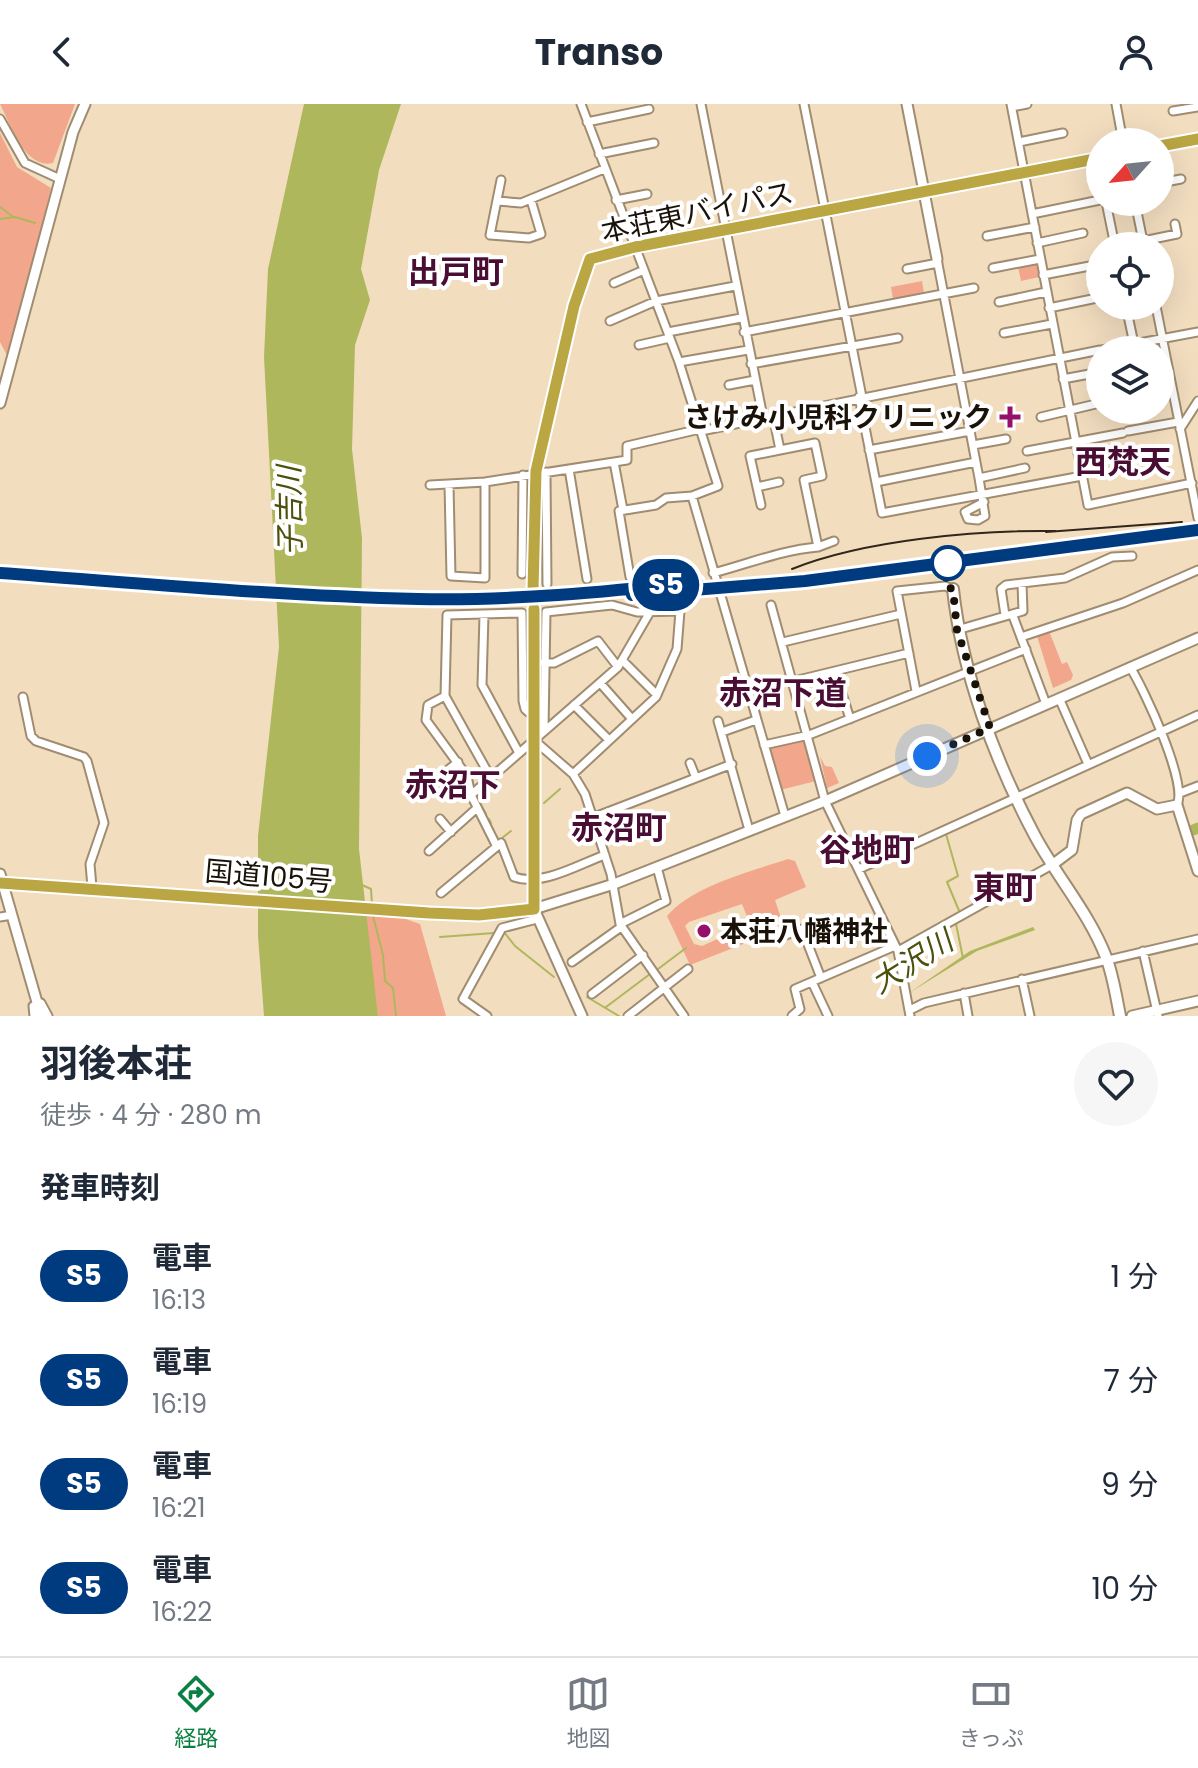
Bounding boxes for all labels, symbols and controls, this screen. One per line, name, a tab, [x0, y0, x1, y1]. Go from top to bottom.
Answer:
text: Transo	[535, 27, 663, 78]
icon: back	[40, 30, 84, 74]
icon: person	[1114, 30, 1158, 74]
north arrow	[1086, 128, 1174, 216]
map controls	[1086, 128, 1174, 424]
street label: 本荘東バイパス	[597, 173, 797, 252]
button: locate	[1086, 232, 1174, 320]
district label: 出戸町	[408, 249, 504, 294]
button: layers	[1086, 336, 1174, 424]
place label: さけみ小児科クリニック	[684, 398, 992, 437]
marker: さけみ小児科クリニック	[999, 406, 1021, 428]
district label: 西梵天	[1075, 439, 1171, 484]
water label: 子吉川	[267, 463, 312, 556]
unlabelled marker	[931, 546, 965, 580]
line badge: S5	[630, 559, 702, 611]
text: S5	[648, 565, 684, 604]
district label: 赤沼下道	[719, 670, 847, 715]
your location	[907, 736, 947, 776]
district label: 赤沼下	[405, 762, 501, 807]
district label: 赤沼町	[571, 805, 667, 850]
district label: 谷地町	[819, 827, 915, 872]
street label: 国道105号	[203, 851, 334, 902]
district label: 東町	[973, 865, 1037, 910]
place label: 本荘八幡神社	[720, 912, 888, 951]
water label: 大沢川	[862, 918, 964, 1004]
marker: 本荘八幡神社	[695, 922, 713, 940]
text: 羽後本荘	[40, 1037, 192, 1090]
button: heart	[1074, 1042, 1158, 1126]
text: 徒歩 · 4 分 · 280 m	[40, 1097, 262, 1133]
text: 発車時刻	[40, 1166, 160, 1209]
text: 電車	[152, 1236, 212, 1279]
text: 1 分	[1110, 1255, 1158, 1298]
text: S5	[66, 1256, 102, 1295]
text: 16:13	[152, 1282, 206, 1318]
text: 電車	[152, 1340, 212, 1383]
text: 7 分	[1104, 1359, 1158, 1402]
text: S5	[66, 1360, 102, 1399]
text: 16:19	[152, 1386, 207, 1422]
text: 電車	[152, 1444, 212, 1487]
text: 9 分	[1101, 1463, 1158, 1506]
text: S5	[66, 1464, 102, 1503]
text: 16:21	[152, 1490, 206, 1526]
text: 電車	[152, 1548, 212, 1591]
text: 10 分	[1092, 1567, 1158, 1610]
text: S5	[66, 1568, 102, 1607]
text: 16:22	[152, 1594, 212, 1630]
tab: 経路	[174, 1672, 218, 1755]
tab: 地図	[566, 1672, 610, 1755]
tab: きっぷ	[959, 1672, 1024, 1755]

